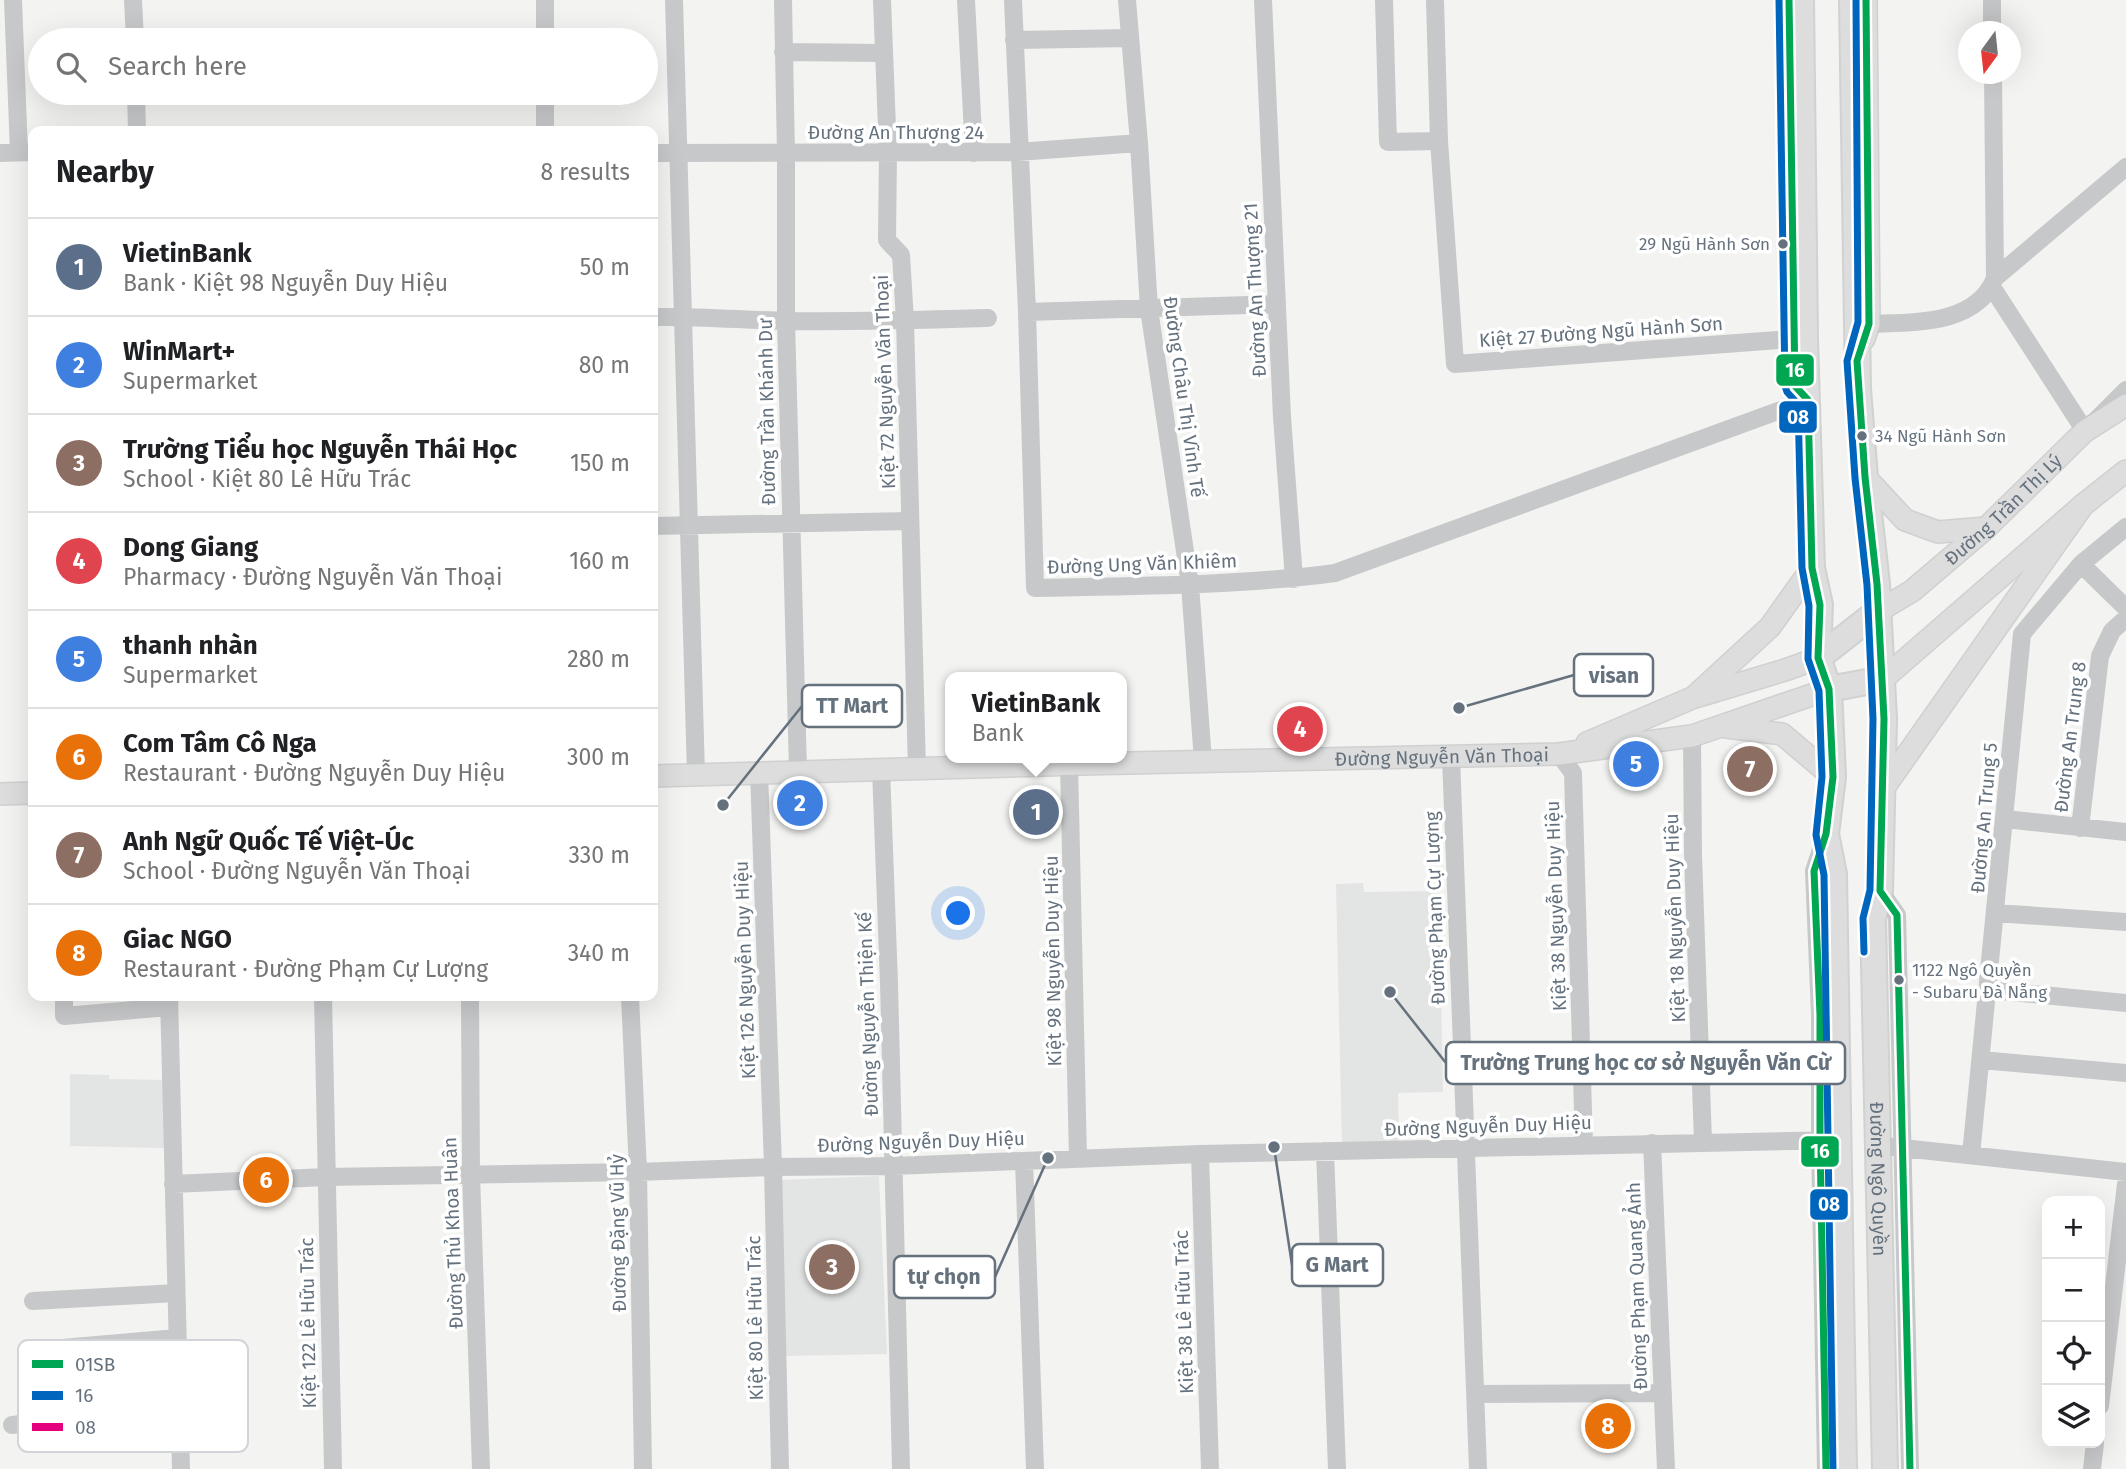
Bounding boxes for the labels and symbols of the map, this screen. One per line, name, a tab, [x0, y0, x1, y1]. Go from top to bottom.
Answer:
north arrow	[1958, 21, 2021, 84]
street label: Đường An Thượng 24	[808, 121, 984, 144]
street label: Đường An Thượng 21	[1239, 202, 1271, 378]
place label: 29 Ngũ Hành Sơn	[1639, 234, 1770, 255]
marker: 29 Ngũ Hành Sơn	[1776, 237, 1790, 251]
street label: Kiệt 72 Nguyễn Văn Thoại	[870, 274, 900, 490]
street label: Đường Châu Thị Vĩnh Tế	[1159, 295, 1210, 500]
street label: Kiệt 27 Đường Ngũ Hành Sơn	[1478, 312, 1724, 352]
street label: Đường Trần Khánh Dư	[754, 318, 780, 506]
line badge: 16	[1775, 353, 1815, 387]
text: 16	[1785, 359, 1805, 382]
line badge: 08	[1778, 400, 1818, 434]
text: 08	[1787, 406, 1809, 429]
place label: 34 Ngũ Hành Sơn	[1875, 426, 2006, 447]
marker: 34 Ngũ Hành Sơn	[1855, 429, 1869, 443]
street label: Đường Trần Thị Lý	[1940, 449, 2067, 570]
street label: Đường Ung Văn Khiêm	[1047, 549, 1237, 579]
callout: visan	[1574, 654, 1653, 696]
street label: Đường An Trung 8	[2049, 660, 2091, 814]
text: visan	[1588, 663, 1639, 689]
callout: TT Mart	[802, 685, 902, 727]
text: TT Mart	[816, 693, 889, 719]
pin: 4	[1277, 703, 1323, 755]
pin: 5	[1613, 738, 1659, 790]
street label: Đường An Trung 5	[1966, 742, 2002, 894]
street label: Đường Nguyễn Văn Thoại	[1334, 743, 1549, 770]
pin: 7	[1727, 743, 1773, 795]
pin: 2	[777, 777, 823, 829]
pin: 1	[1013, 786, 1059, 838]
street label: Kiệt 38 Nguyễn Duy Hiệu	[1541, 800, 1571, 1012]
street label: Đường Phạm Cự Lượng	[1420, 811, 1450, 1005]
street label: Kiệt 18 Nguyễn Duy Hiệu	[1660, 813, 1690, 1023]
street label: Kiệt 98 Nguyễn Duy Hiệu	[1040, 855, 1066, 1067]
street label: Kiệt 126 Nguyễn Duy Hiệu	[730, 860, 760, 1080]
your location	[941, 896, 975, 930]
street label: Đường Nguyễn Thiện Kế	[853, 911, 883, 1117]
place label: 1122 Ngô Quyền - Subaru Đà Nẵng	[1912, 960, 2047, 1003]
marker: 1122 Ngô Quyền - Subaru Đà Nẵng	[1892, 973, 1906, 987]
callout: Trường Trung học cơ sở Nguyễn Văn Cừ	[1446, 1042, 1845, 1084]
text: Trường Trung học cơ sở Nguyễn Văn Cừ	[1461, 1049, 1832, 1076]
street label: Đường Ngô Quyền	[1865, 1101, 1892, 1256]
street label: Đường Nguyễn Duy Hiệu	[1384, 1111, 1592, 1141]
street label: Đường Nguyễn Duy Hiệu	[817, 1127, 1025, 1157]
line badge: 16	[1800, 1135, 1840, 1168]
street label: Đường Thủ Khoa Huân	[438, 1137, 468, 1329]
text: 16	[1810, 1140, 1830, 1163]
street label: Đường Đặng Vũ Hỷ	[605, 1153, 631, 1312]
pin: 6	[243, 1154, 289, 1206]
street label: Đường Phạm Quang Ảnh	[1622, 1182, 1652, 1390]
line badge: 08	[1809, 1188, 1849, 1221]
text: 08	[1818, 1193, 1840, 1216]
street label: Kiệt 38 Lê Hữu Trác	[1170, 1230, 1198, 1394]
street label: Kiệt 80 Lê Hữu Trác	[742, 1235, 768, 1401]
street label: Kiệt 122 Lê Hữu Trác	[295, 1237, 321, 1409]
pin: 3	[809, 1241, 855, 1293]
callout: G Mart	[1292, 1244, 1383, 1286]
text: G Mart	[1305, 1252, 1369, 1278]
callout: tự chọn	[894, 1256, 995, 1298]
text: tự chọn	[907, 1264, 981, 1290]
legend	[18, 1340, 248, 1452]
text: 01SB	[75, 1353, 115, 1376]
text: 16	[75, 1384, 93, 1407]
pin: 8	[1585, 1400, 1631, 1452]
text: 08	[75, 1416, 96, 1439]

